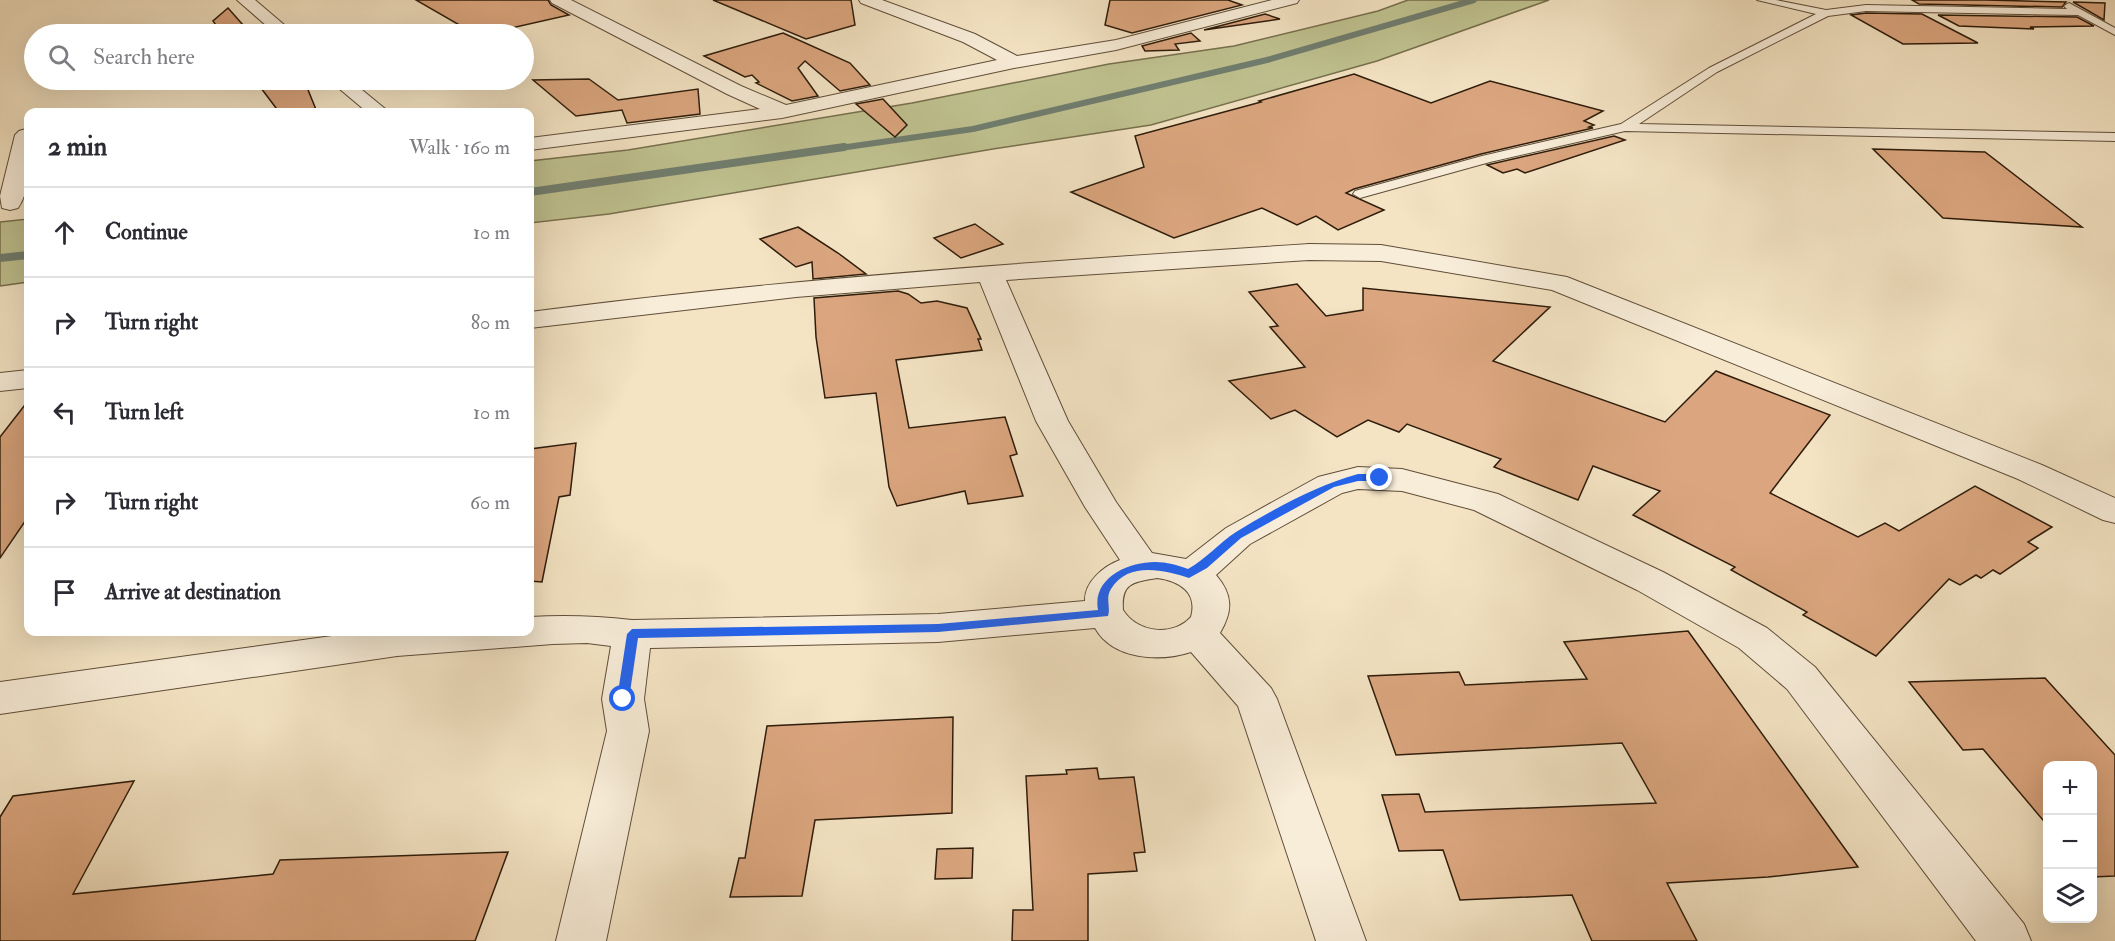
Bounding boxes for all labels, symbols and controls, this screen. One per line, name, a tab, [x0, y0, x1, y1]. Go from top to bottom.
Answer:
search box	[24, 24, 534, 90]
icon: search	[45, 41, 78, 74]
text: Search here	[93, 43, 195, 71]
text: 2 min	[48, 131, 107, 163]
text: Walk · 160 m	[409, 135, 510, 160]
icon: ahead	[48, 216, 81, 249]
text: Continue	[105, 218, 188, 246]
text: 10 m	[473, 220, 510, 245]
icon: right	[48, 306, 81, 339]
text: Turn right	[105, 308, 198, 336]
text: 80 m	[471, 310, 510, 335]
icon: left	[48, 396, 81, 429]
text: Turn left	[105, 398, 184, 426]
text: 10 m	[473, 400, 510, 425]
route end	[1366, 464, 1392, 490]
icon: right	[48, 486, 81, 519]
text: Turn right	[105, 488, 198, 516]
text: 60 m	[470, 490, 510, 515]
icon: arrive	[48, 576, 81, 609]
text: Arrive at destination	[105, 578, 281, 606]
route start	[609, 685, 635, 711]
map controls	[2043, 761, 2097, 923]
button: +	[2043, 761, 2097, 815]
button: −	[2043, 815, 2097, 869]
button: layers	[2043, 869, 2097, 923]

